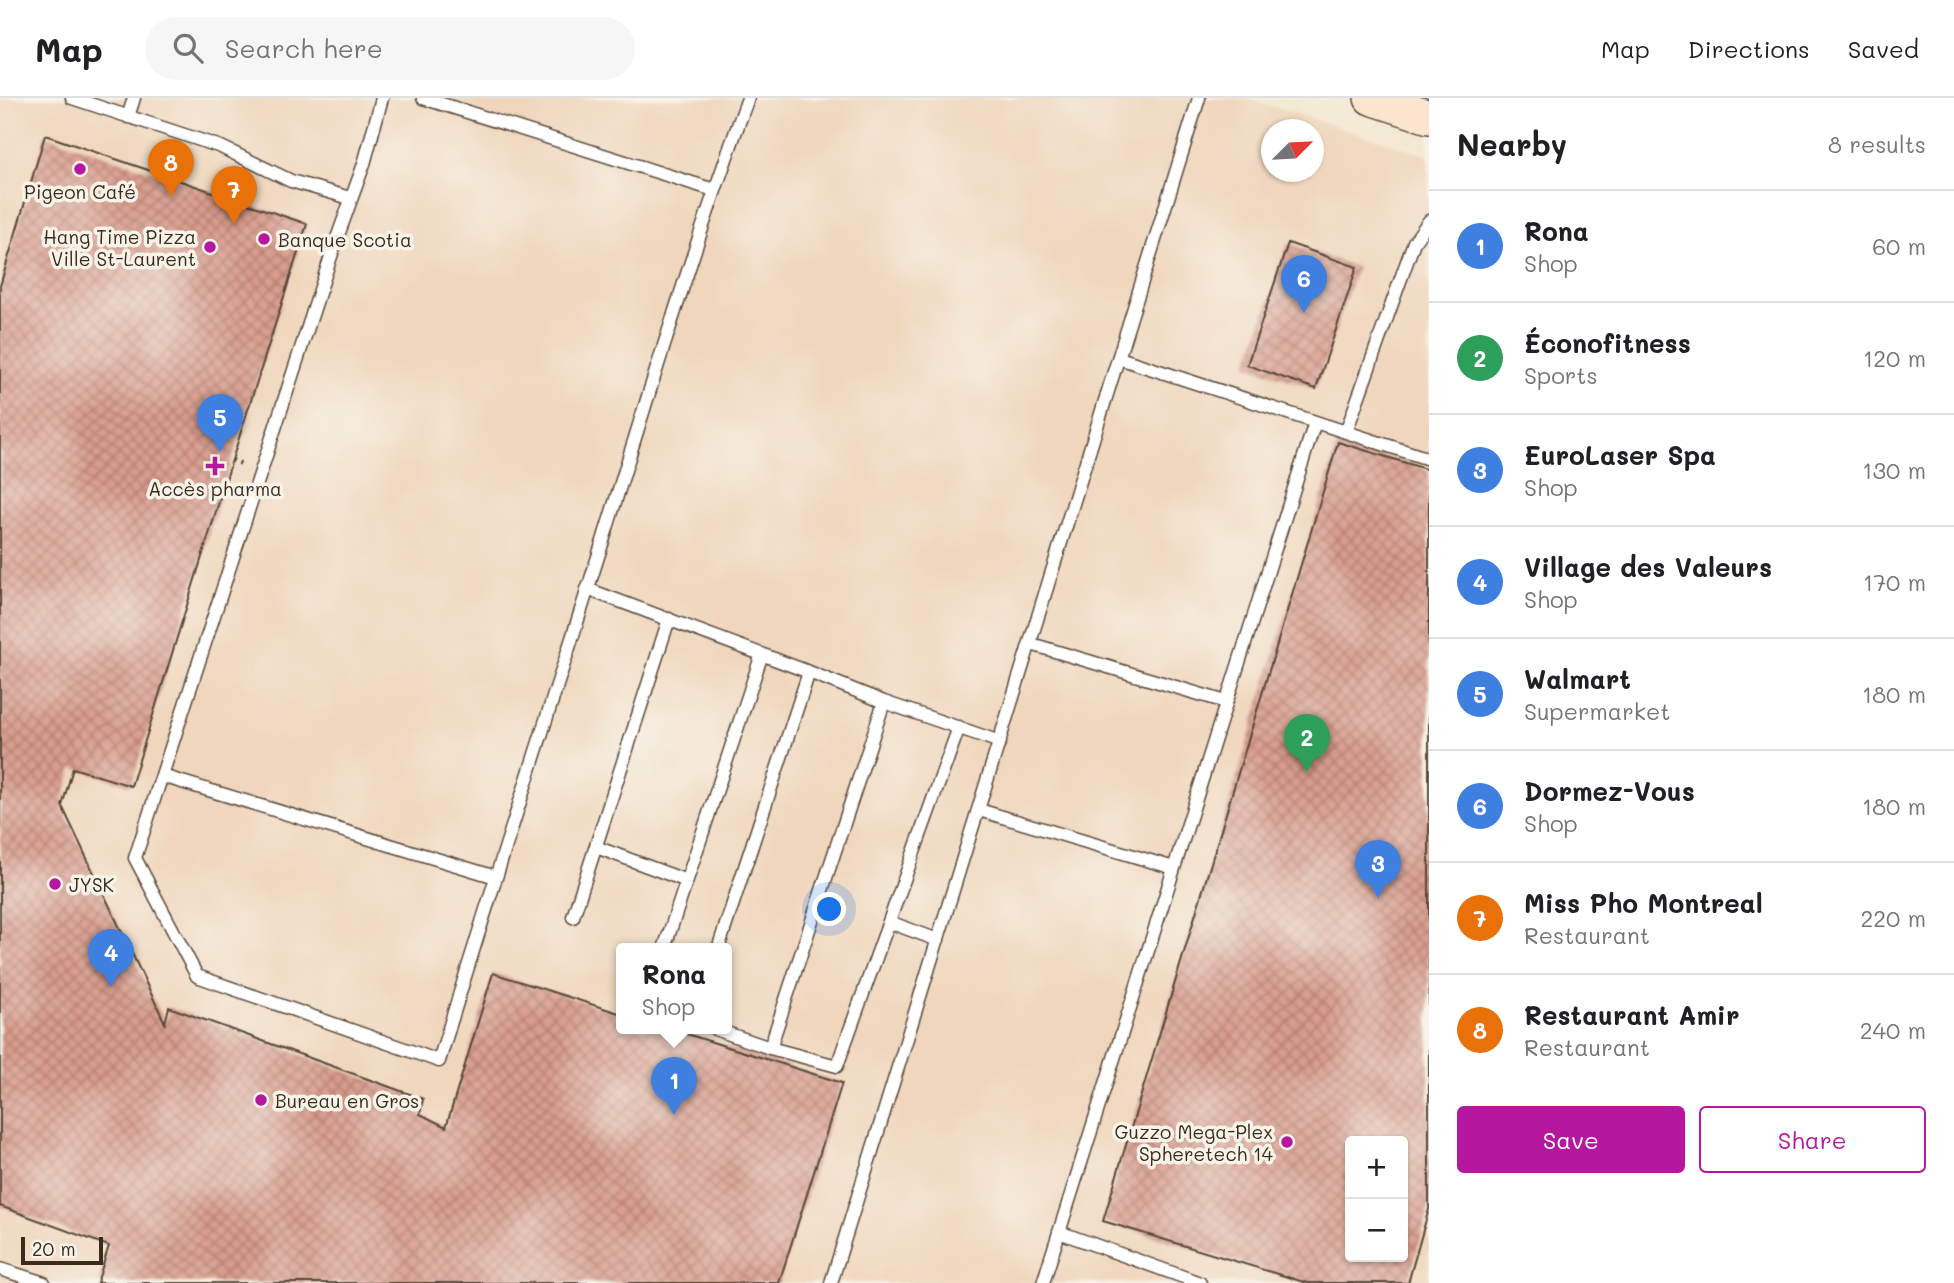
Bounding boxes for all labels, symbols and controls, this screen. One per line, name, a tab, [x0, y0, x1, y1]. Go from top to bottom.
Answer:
search box	[145, 17, 635, 80]
text: Map	[35, 27, 103, 70]
icon: search	[169, 29, 207, 67]
text: Search here	[225, 31, 383, 65]
text: Map	[1601, 33, 1650, 64]
text: Directions	[1688, 33, 1810, 64]
text: Saved	[1848, 33, 1919, 64]
north arrow	[1261, 119, 1324, 182]
text: Nearby	[1457, 124, 1567, 164]
text: 8 results	[1828, 129, 1926, 159]
pin: 8	[148, 139, 194, 197]
marker: Pigeon Café	[72, 161, 88, 177]
pin: 7	[211, 166, 257, 224]
place label: Pigeon Café	[24, 179, 136, 204]
text: Rona	[1524, 214, 1589, 248]
place label: Hang Time Pizza Ville St-Laurent	[43, 224, 196, 271]
place label: Banque Scotia	[278, 227, 412, 252]
marker: Banque Scotia	[256, 231, 272, 247]
text: 1	[1475, 231, 1485, 261]
text: 60 m	[1872, 231, 1926, 261]
marker: Hang Time Pizza Ville St-Laurent	[202, 239, 218, 255]
text: Shop	[1524, 248, 1578, 278]
pin: 6	[1281, 255, 1327, 313]
text: Éconofitness	[1524, 326, 1691, 360]
text: 2	[1474, 343, 1486, 373]
text: 120 m	[1863, 343, 1926, 373]
text: Sports	[1524, 360, 1598, 390]
pin: 5	[197, 394, 243, 452]
text: EuroLaser Spa	[1524, 438, 1716, 472]
text: 3	[1473, 455, 1487, 485]
text: 130 m	[1862, 455, 1926, 485]
marker: Accès pharma	[207, 458, 223, 474]
text: Shop	[1524, 472, 1578, 502]
place label: Accès pharma	[148, 476, 282, 501]
text: Village des Valeurs	[1524, 550, 1772, 584]
text: 4	[1473, 567, 1487, 597]
text: 170 m	[1863, 567, 1926, 597]
text: Shop	[1524, 584, 1578, 614]
text: Walmart	[1524, 662, 1631, 696]
text: 5	[1473, 679, 1487, 709]
text: 180 m	[1862, 679, 1926, 709]
text: Supermarket	[1524, 696, 1670, 726]
pin: 2	[1284, 714, 1330, 772]
text: Dormez-Vous	[1524, 774, 1695, 808]
text: 6	[1473, 791, 1487, 821]
text: 180 m	[1862, 791, 1926, 821]
text: Shop	[1524, 808, 1578, 838]
pin: 3	[1355, 840, 1401, 898]
place label: JYSK	[69, 872, 115, 897]
marker: JYSK	[47, 876, 63, 892]
text: Miss Pho Montreal	[1524, 886, 1763, 920]
your location	[812, 892, 846, 926]
text: 7	[1474, 903, 1486, 933]
text: 220 m	[1860, 903, 1926, 933]
text: Restaurant	[1524, 920, 1650, 950]
pin: 4	[88, 929, 134, 987]
popup	[616, 943, 732, 1034]
text: Rona	[642, 957, 706, 991]
text: Shop	[642, 991, 695, 1021]
text: Restaurant Amir	[1524, 998, 1739, 1032]
text: 8	[1473, 1015, 1487, 1045]
text: 240 m	[1860, 1015, 1926, 1045]
text: Restaurant	[1524, 1032, 1650, 1062]
pin: 1	[651, 1057, 697, 1115]
place label: Bureau en Gros	[275, 1088, 419, 1113]
marker: Bureau en Gros	[253, 1092, 269, 1108]
button: Save	[1457, 1106, 1685, 1173]
button: Share	[1699, 1106, 1926, 1173]
place label: Guzzo Mega-Plex Spheretech 14	[1114, 1119, 1273, 1166]
marker: Guzzo Mega-Plex Spheretech 14	[1279, 1134, 1295, 1150]
map controls	[1345, 1136, 1408, 1262]
button: +	[1345, 1136, 1408, 1199]
button: −	[1345, 1199, 1408, 1262]
scale bar	[21, 1234, 103, 1266]
text: 20 m	[32, 1236, 76, 1261]

